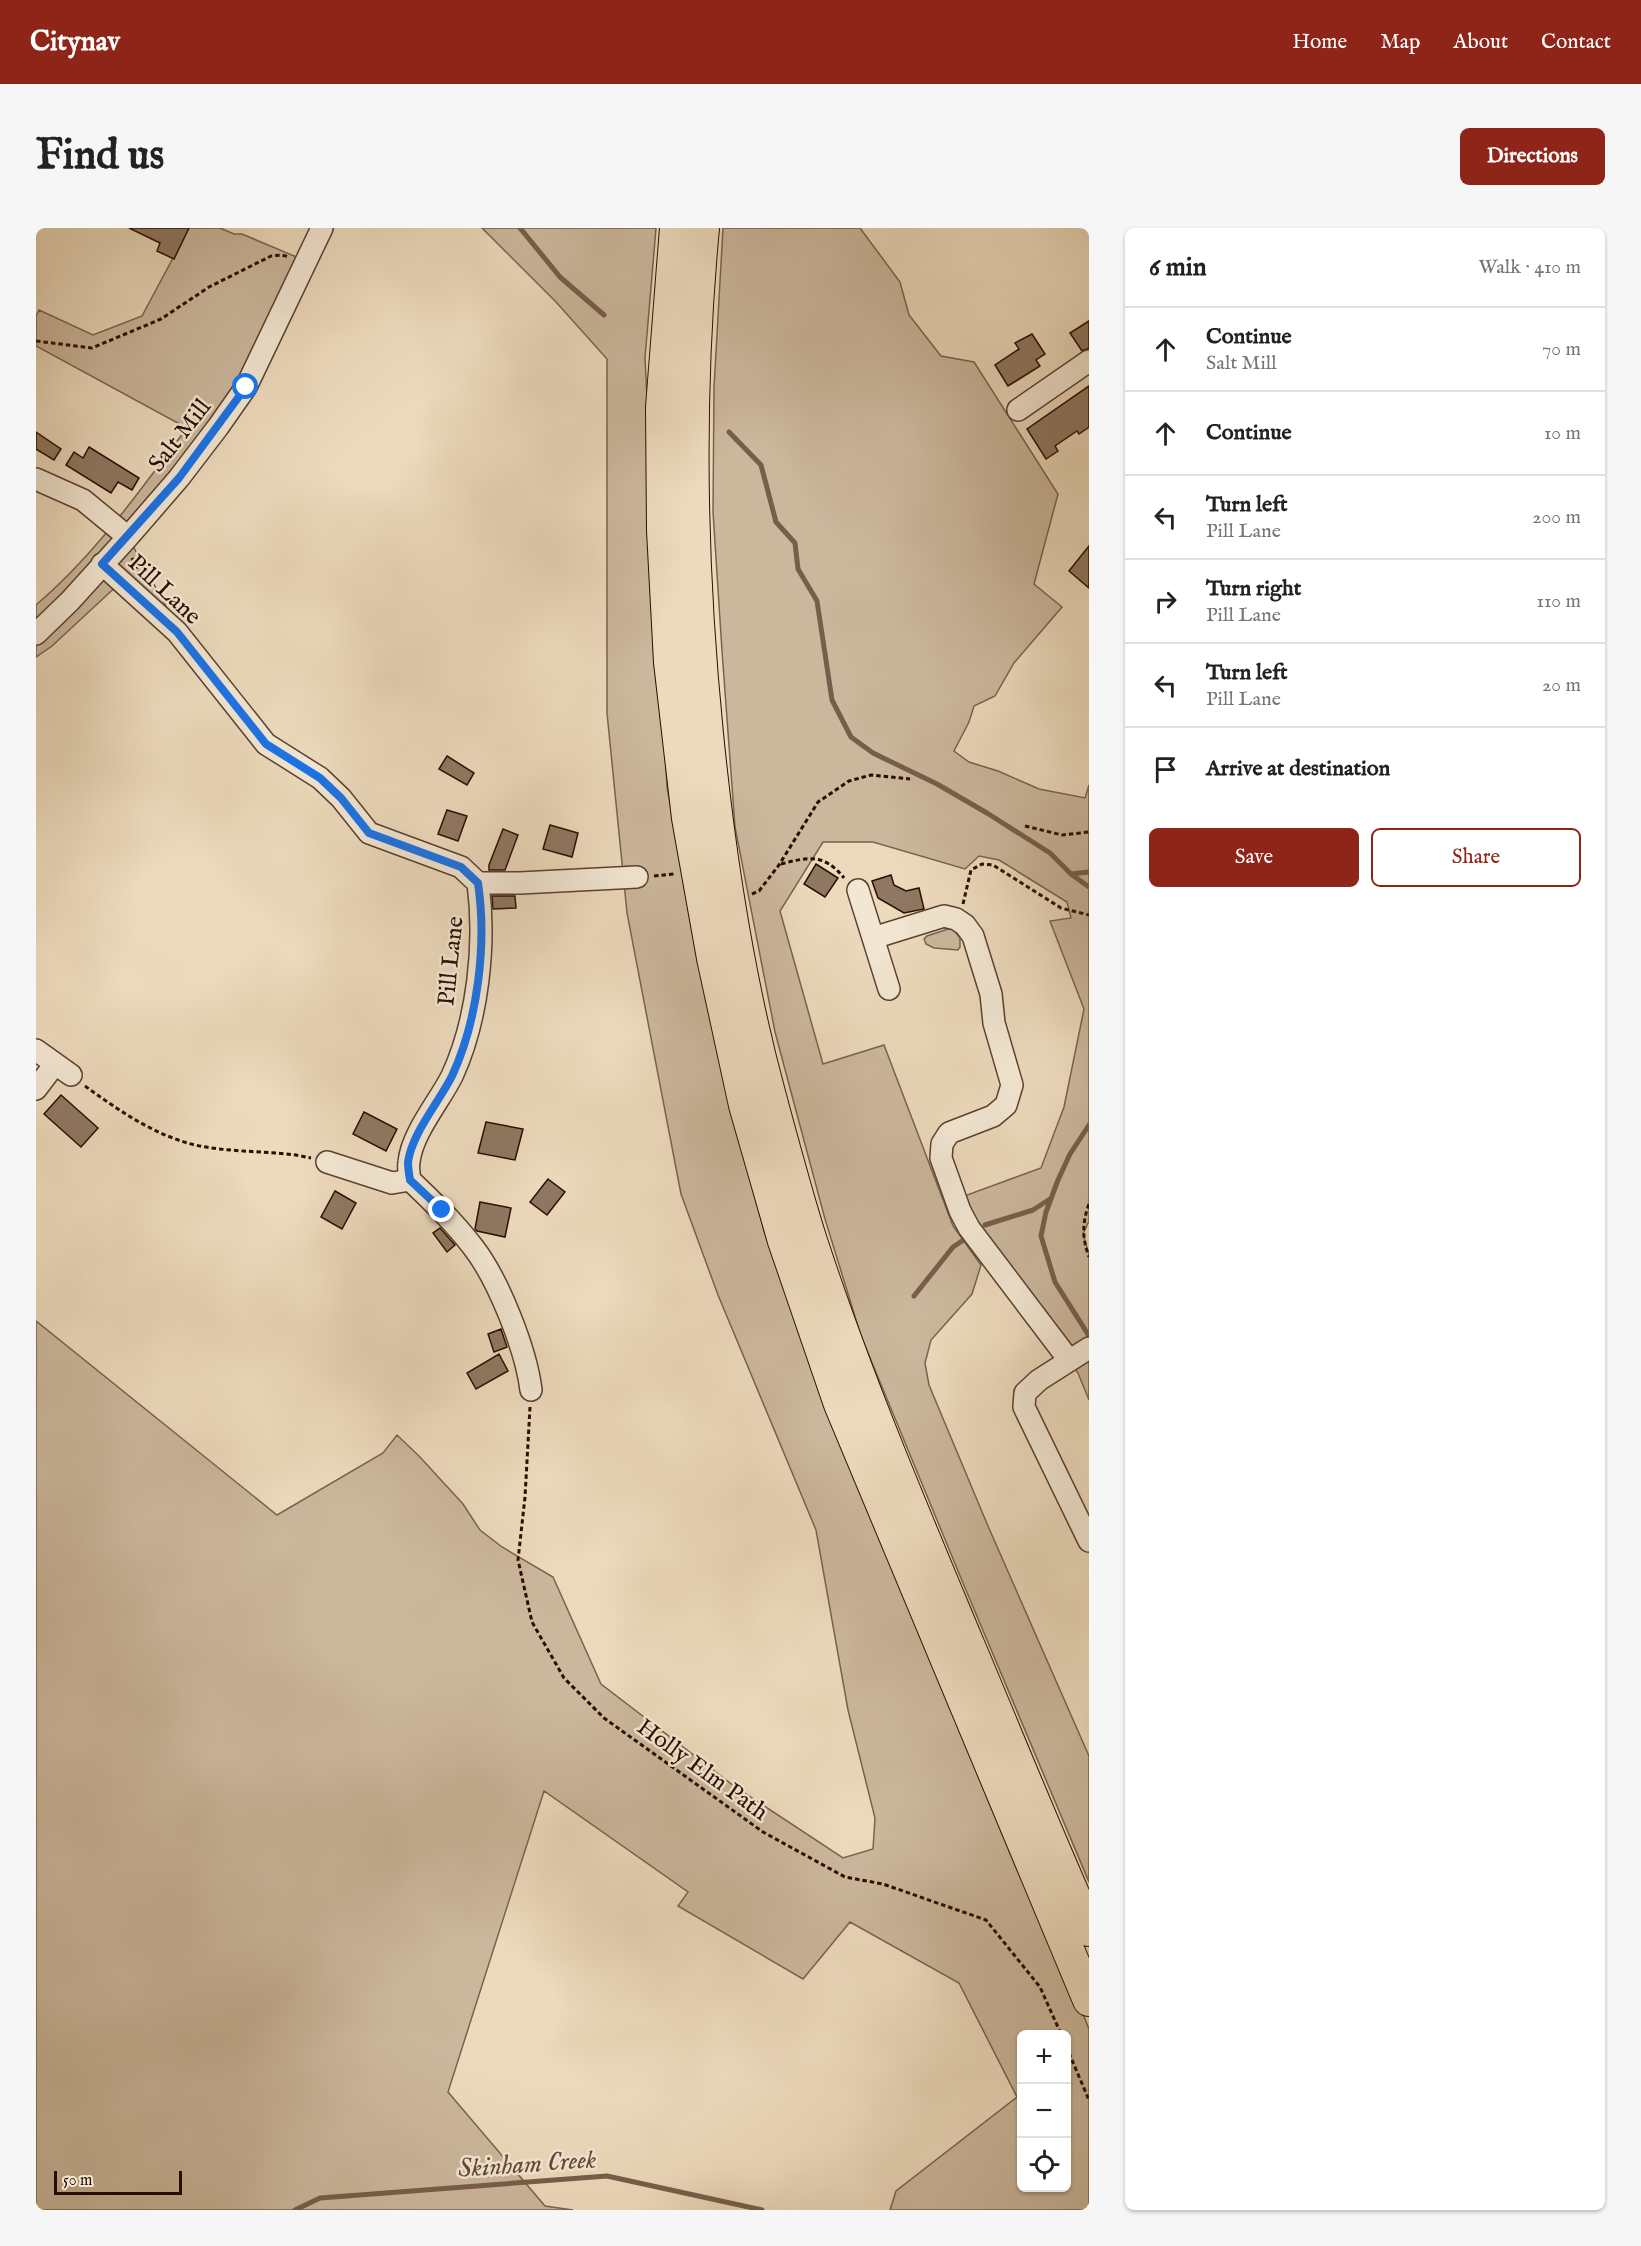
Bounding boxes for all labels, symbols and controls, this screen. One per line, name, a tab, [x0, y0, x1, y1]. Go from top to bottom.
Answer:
text: Citynav	[30, 25, 120, 60]
text: Home	[1292, 29, 1347, 56]
text: Map	[1380, 29, 1420, 56]
text: About	[1453, 29, 1508, 56]
text: Contact	[1541, 29, 1611, 56]
button: Directions	[1460, 128, 1605, 185]
text: Find us	[36, 130, 164, 183]
text: 6 min	[1149, 251, 1207, 284]
text: Walk · 410 m	[1478, 255, 1581, 280]
text: Continue	[1206, 323, 1292, 351]
icon: ahead	[1149, 333, 1182, 366]
text: 70 m	[1542, 337, 1581, 362]
text: Salt Mill	[1206, 351, 1277, 376]
route start	[232, 373, 258, 399]
street label: Salt Mill	[142, 393, 219, 479]
icon: ahead	[1149, 417, 1182, 450]
text: Continue	[1206, 419, 1292, 447]
text: 10 m	[1544, 421, 1581, 446]
text: Turn left	[1206, 491, 1288, 519]
icon: left	[1149, 501, 1182, 534]
text: 200 m	[1532, 505, 1581, 530]
text: Pill Lane	[1206, 519, 1281, 544]
street label: Pill Lane	[121, 548, 207, 632]
text: Turn right	[1206, 575, 1301, 603]
icon: right	[1149, 585, 1182, 618]
text: 110 m	[1537, 589, 1581, 614]
text: Pill Lane	[1206, 603, 1281, 628]
text: Turn left	[1206, 659, 1288, 687]
icon: left	[1149, 669, 1182, 702]
text: 20 m	[1542, 673, 1581, 698]
text: Pill Lane	[1206, 687, 1281, 712]
icon: arrive	[1149, 753, 1182, 786]
text: Arrive at destination	[1206, 755, 1390, 783]
button: Save	[1149, 828, 1359, 887]
button: Share	[1371, 828, 1581, 887]
street label: Pill Lane	[431, 915, 472, 1007]
route end	[428, 1196, 454, 1222]
street label: Holly Elm Path	[630, 1712, 774, 1828]
map controls	[1017, 2030, 1071, 2192]
button: +	[1017, 2030, 1071, 2084]
button: −	[1017, 2084, 1071, 2138]
button: locate	[1017, 2138, 1071, 2192]
water label: Skinham Creek	[457, 2143, 598, 2186]
scale bar	[54, 2168, 182, 2196]
text: 50 m	[63, 2171, 92, 2191]

